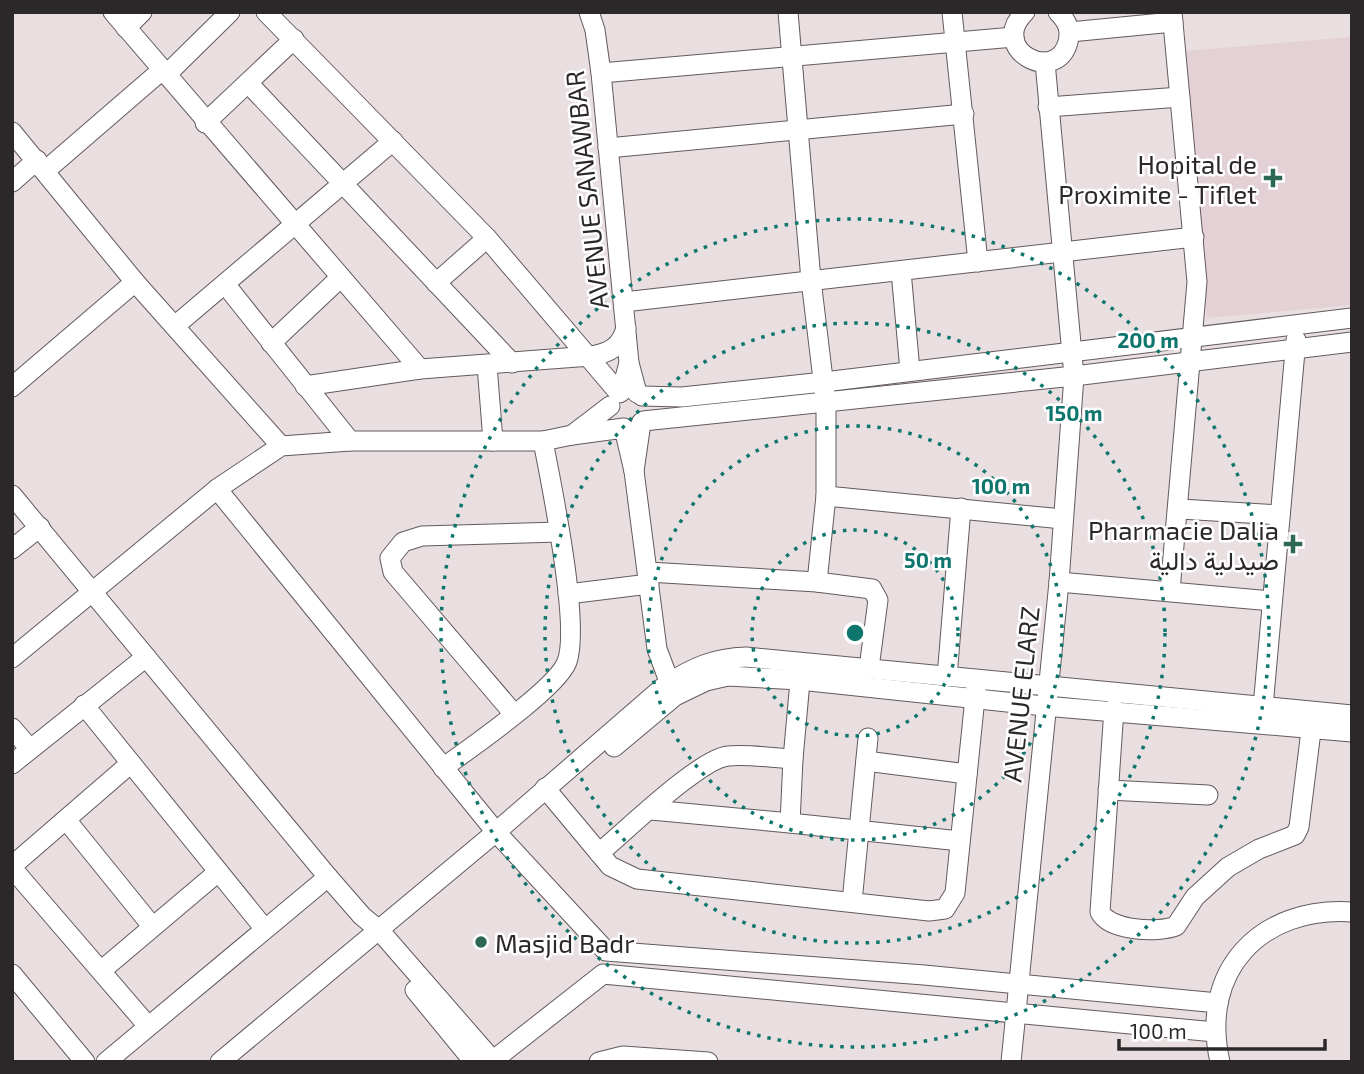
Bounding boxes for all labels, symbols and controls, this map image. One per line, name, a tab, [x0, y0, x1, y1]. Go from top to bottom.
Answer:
street label: AVENUE SANAWBAR	[558, 69, 614, 311]
place label: Hopital de Proximite - Tiflet	[1058, 148, 1257, 209]
marker: Hopital de Proximite - Tiflet	[1263, 168, 1283, 188]
text: 200 m	[1117, 327, 1179, 352]
text: 150 m	[1046, 400, 1102, 425]
text: 100 m	[972, 473, 1030, 498]
place label: Pharmacie Dalia صيدلية دالية	[1088, 514, 1279, 576]
marker: Pharmacie Dalia صيدلية دالية	[1285, 536, 1301, 552]
text: 50 m	[904, 547, 952, 572]
street label: AVENUE ELARZ	[995, 605, 1045, 783]
centre of rings	[843, 621, 867, 645]
place label: Masjid Badr	[495, 927, 635, 958]
marker: Masjid Badr	[473, 934, 489, 950]
scale bar	[1119, 1007, 1326, 1052]
text: 100 m	[1130, 1018, 1187, 1043]

